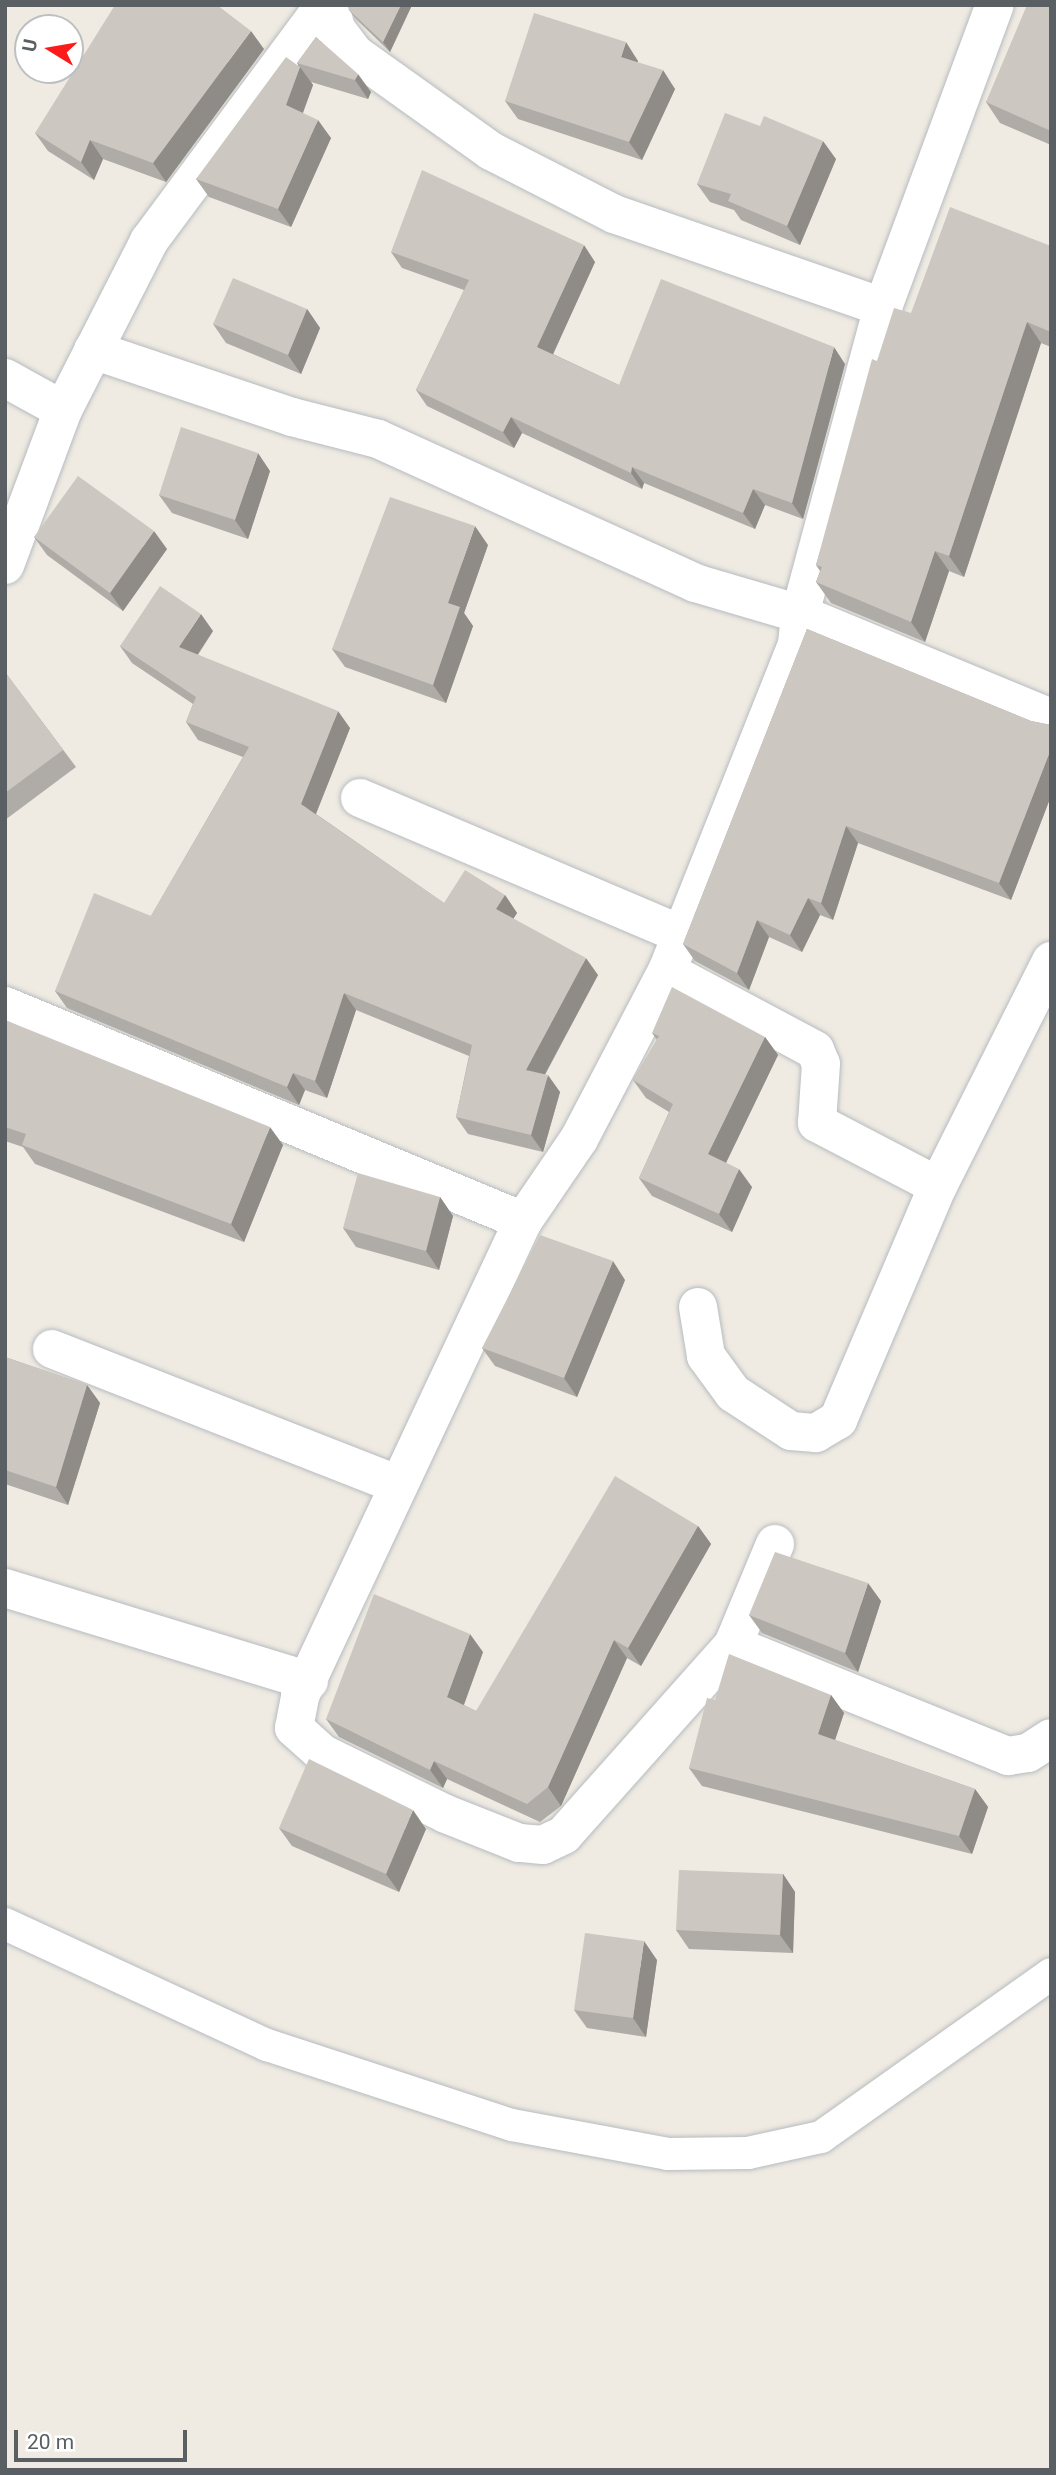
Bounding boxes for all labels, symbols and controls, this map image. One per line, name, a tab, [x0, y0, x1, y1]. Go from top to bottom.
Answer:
north arrow	[14, 14, 84, 84]
text: U	[17, 37, 42, 54]
scale bar	[18, 2416, 191, 2460]
text: 20 m	[27, 2430, 74, 2454]

